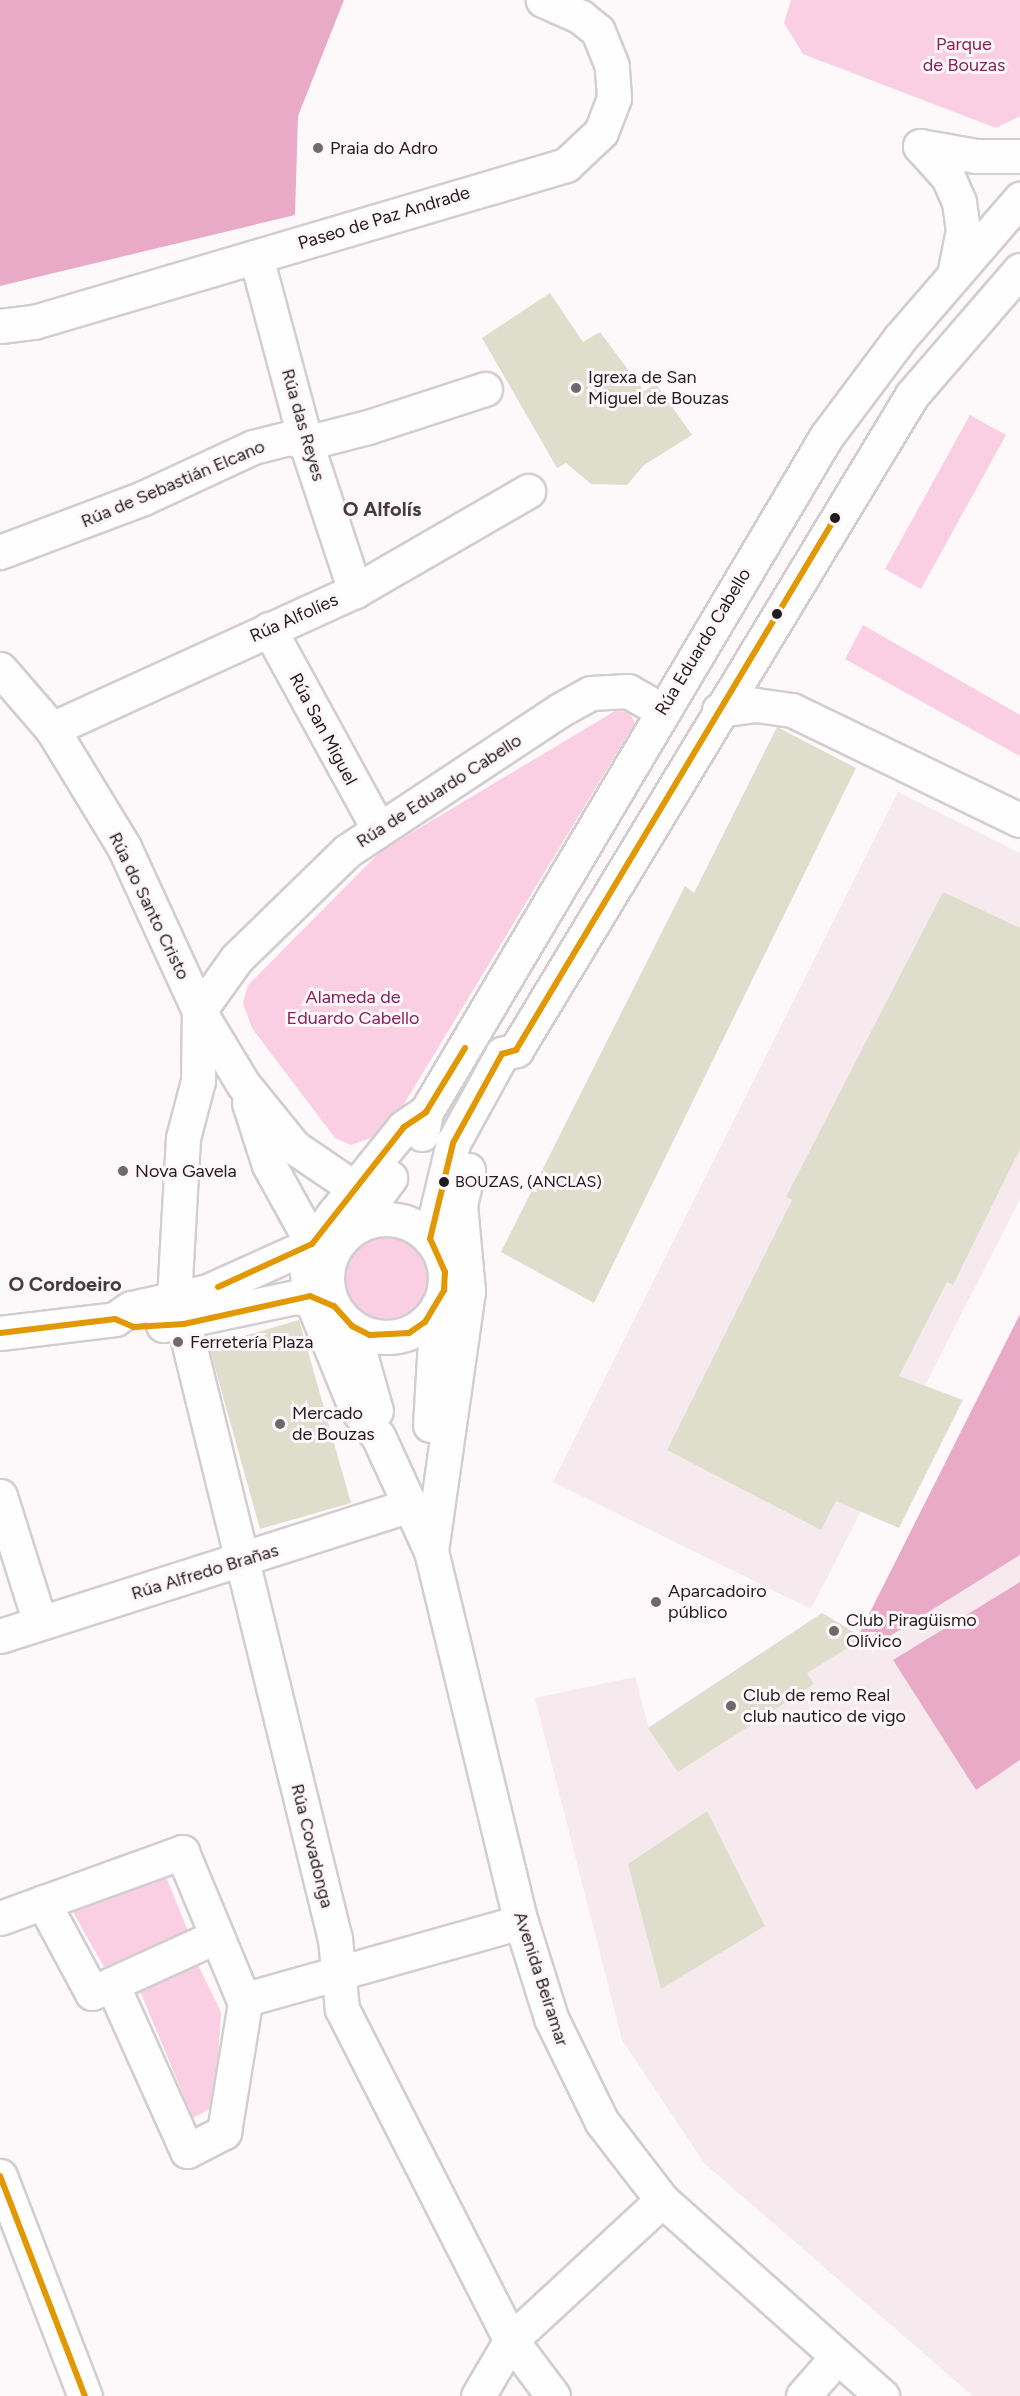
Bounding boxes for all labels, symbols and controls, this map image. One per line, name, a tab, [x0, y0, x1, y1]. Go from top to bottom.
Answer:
park label: Parque de Bouzas	[923, 34, 1005, 76]
place label: Praia do Adro	[330, 137, 438, 159]
marker: Praia do Adro	[311, 141, 325, 155]
street label: Paseo de Paz Andrade	[296, 182, 472, 254]
street label: Rúa das Reyes	[277, 366, 329, 484]
place label: Igrexa de San Miguel de Bouzas	[588, 367, 729, 410]
marker: Igrexa de San Miguel de Bouzas	[569, 381, 583, 395]
street label: Rúa de Sebastián Elcano	[78, 435, 268, 533]
district label: O Alfolís	[343, 497, 421, 521]
unlabelled marker	[829, 512, 841, 524]
street label: Rúa Eduardo Cabello	[651, 565, 755, 719]
street label: Rúa Alfolíes	[246, 589, 342, 647]
unlabelled marker	[771, 608, 783, 620]
street label: Rúa San Miguel	[284, 669, 362, 789]
street label: Rúa de Eduardo Cabello	[352, 729, 526, 853]
street label: Rúa do Santo Cristo	[104, 829, 194, 983]
park label: Alameda de Eduardo Cabello	[287, 987, 419, 1030]
place label: Nova Gavela	[135, 1160, 237, 1182]
marker: Nova Gavela	[116, 1164, 130, 1178]
place label: BOUZAS, (ANCLAS)	[455, 1172, 602, 1192]
marker: BOUZAS, (ANCLAS)	[438, 1176, 450, 1188]
district label: O Cordoeiro	[8, 1272, 122, 1296]
place label: Ferretería Plaza	[190, 1331, 314, 1353]
marker: Ferretería Plaza	[171, 1335, 185, 1349]
place label: Mercado de Bouzas	[292, 1403, 375, 1446]
marker: Mercado de Bouzas	[273, 1417, 287, 1431]
street label: Rúa Alfredo Brañas	[129, 1539, 281, 1605]
place label: Aparcadoiro público	[668, 1581, 767, 1624]
marker: Aparcadoiro público	[649, 1595, 663, 1609]
place label: Club Piragüismo Olívico	[846, 1610, 977, 1652]
marker: Club Piragüismo Olívico	[827, 1624, 841, 1638]
place label: Club de remo Real club nautico de vigo	[743, 1685, 906, 1728]
marker: Club de remo Real club nautico de vigo	[724, 1699, 738, 1713]
street label: Rúa Covadonga	[286, 1782, 338, 1910]
street label: Avenida Beiramar	[509, 1909, 573, 2049]

